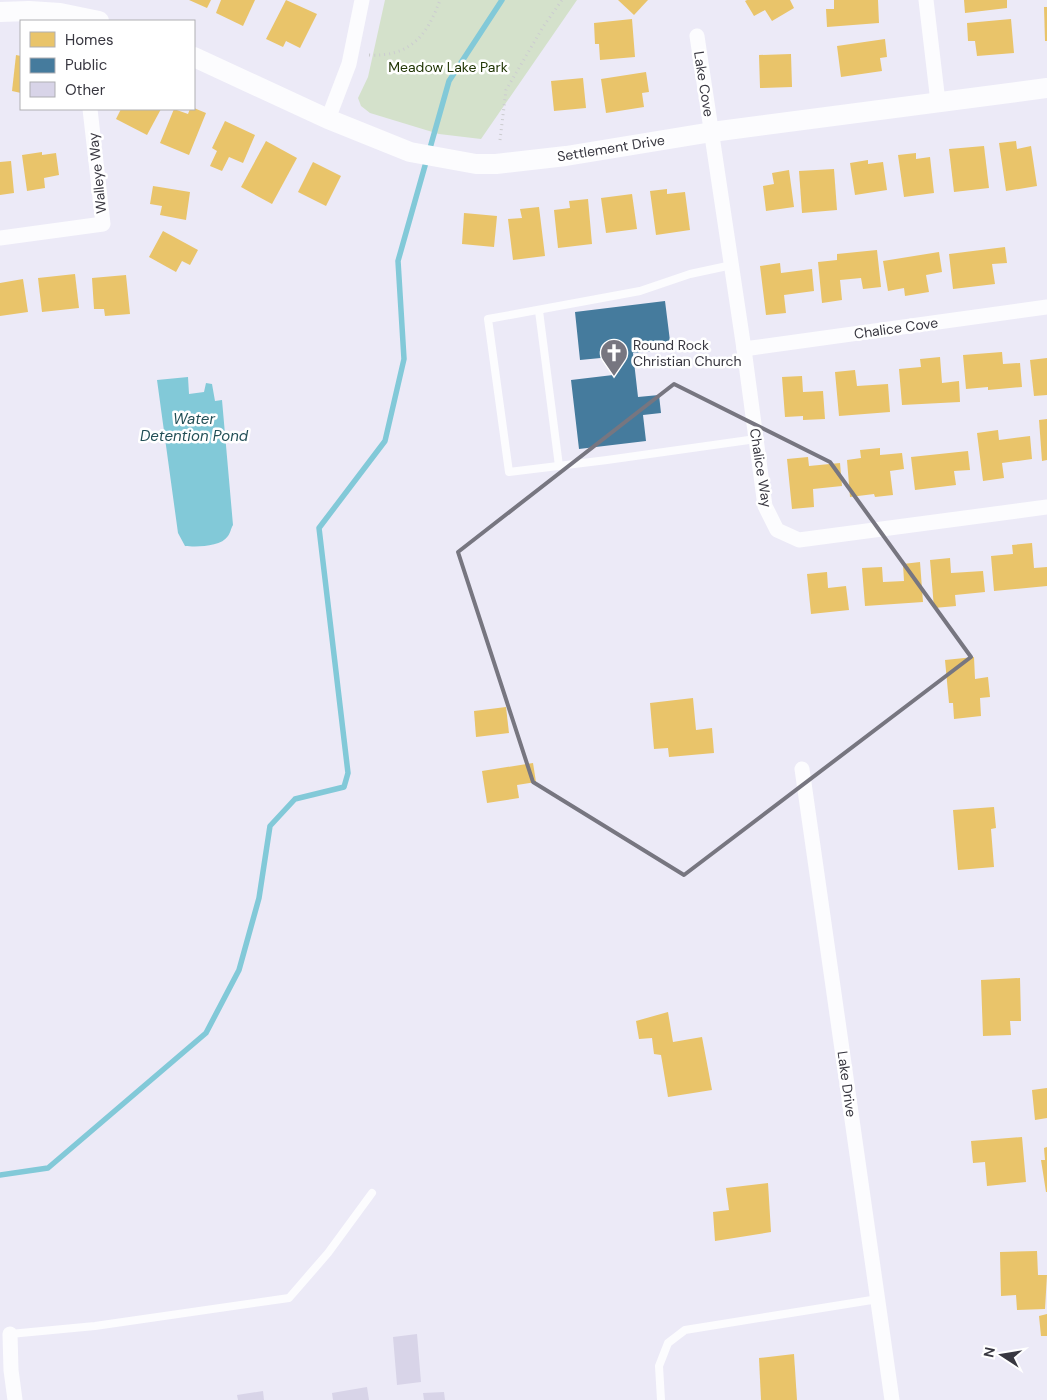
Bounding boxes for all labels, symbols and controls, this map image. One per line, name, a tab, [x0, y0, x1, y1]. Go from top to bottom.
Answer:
legend	[20, 20, 195, 110]
text: Homes	[65, 30, 114, 50]
street label: Lake Cove	[690, 50, 718, 118]
text: Public	[65, 55, 107, 75]
park label: Meadow Lake Park	[388, 58, 508, 76]
text: Other	[65, 80, 106, 100]
street label: Walleye Way	[84, 131, 110, 214]
street label: Settlement Drive	[556, 131, 666, 165]
street label: Chalice Cove	[853, 313, 939, 343]
place label: Round Rock Christian Church	[633, 336, 742, 370]
church icon: Round Rock Christian Church	[599, 338, 629, 377]
water label: Water Detention Pond	[140, 409, 249, 446]
street label: Chalice Way	[746, 427, 776, 509]
street label: Lake Drive	[833, 1050, 861, 1118]
north arrow	[977, 1330, 1027, 1380]
text: N	[979, 1345, 999, 1359]

